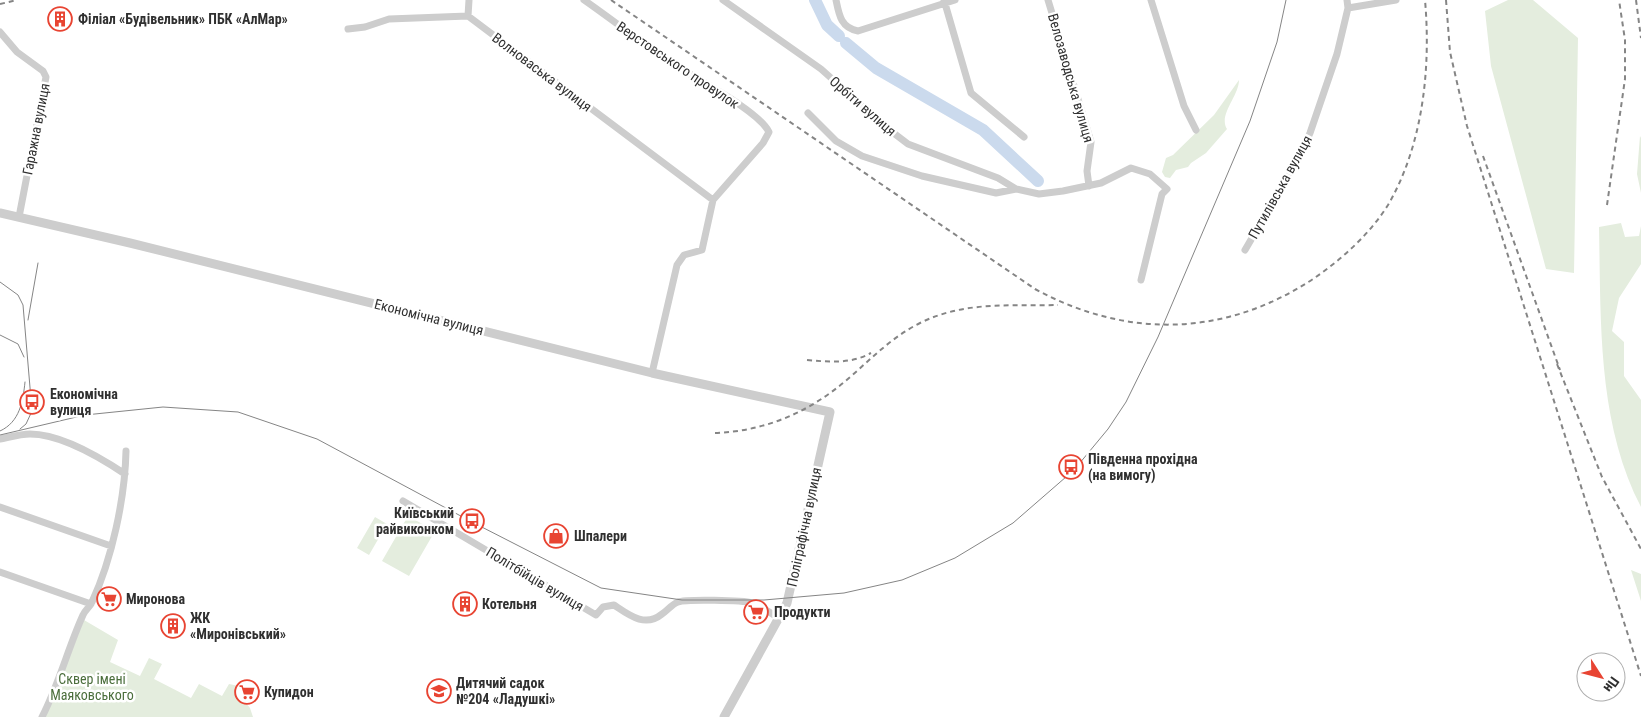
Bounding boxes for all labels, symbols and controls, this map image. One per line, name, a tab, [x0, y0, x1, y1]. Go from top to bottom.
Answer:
building icon: Філіал «Будівельник» ПБК «АлМар»	[47, 6, 73, 32]
place label: Філіал «Будівельник» ПБК «АлМар»	[78, 11, 288, 27]
street label: Велозаводська вулиця	[1045, 12, 1097, 144]
street label: Верстовського провулок	[614, 18, 742, 112]
street label: Волноваська вулиця	[489, 29, 595, 115]
street label: Орбіти вулиця	[827, 73, 899, 139]
street label: Гаражна вулиця	[19, 82, 53, 176]
street label: Путилівська вулиця	[1245, 132, 1315, 242]
street label: Економічна вулиця	[373, 296, 485, 338]
place label: Економічна вулиця	[50, 386, 118, 418]
bus stop icon: Економічна вулиця	[19, 389, 45, 415]
place label: Південна прохідна (на вимогу)	[1088, 451, 1198, 484]
bus stop icon: Південна прохідна (на вимогу)	[1058, 454, 1084, 480]
street label: Поліграфічна вулиця	[784, 466, 824, 588]
place label: Київський райвиконком	[376, 505, 454, 537]
bus stop icon: Київський райвиконком	[459, 508, 485, 534]
shop icon: Шпалери	[543, 523, 569, 549]
place label: Шпалери	[574, 528, 627, 544]
street label: Політбійців вулиця	[483, 544, 587, 614]
supermarket icon: Миронова	[96, 586, 122, 612]
place label: Миронова	[126, 591, 185, 607]
building icon: Котельня	[452, 591, 478, 617]
place label: Котельня	[482, 596, 537, 612]
supermarket icon: Продукти	[743, 599, 769, 625]
place label: Продукти	[774, 604, 831, 620]
place label: ЖК «Миронівський»	[190, 610, 286, 642]
building icon: ЖК «Миронівський»	[160, 613, 186, 639]
north arrow	[1576, 652, 1626, 702]
park label: Сквер імені Маяковського	[50, 671, 134, 703]
text: Пн	[1600, 674, 1623, 696]
place label: Дитячий садок №204 «Ладушкі»	[456, 675, 555, 707]
school or university icon: Дитячий садок №204 «Ладушкі»	[426, 678, 452, 704]
supermarket icon: Купидон	[234, 679, 260, 705]
place label: Купидон	[264, 684, 314, 700]

